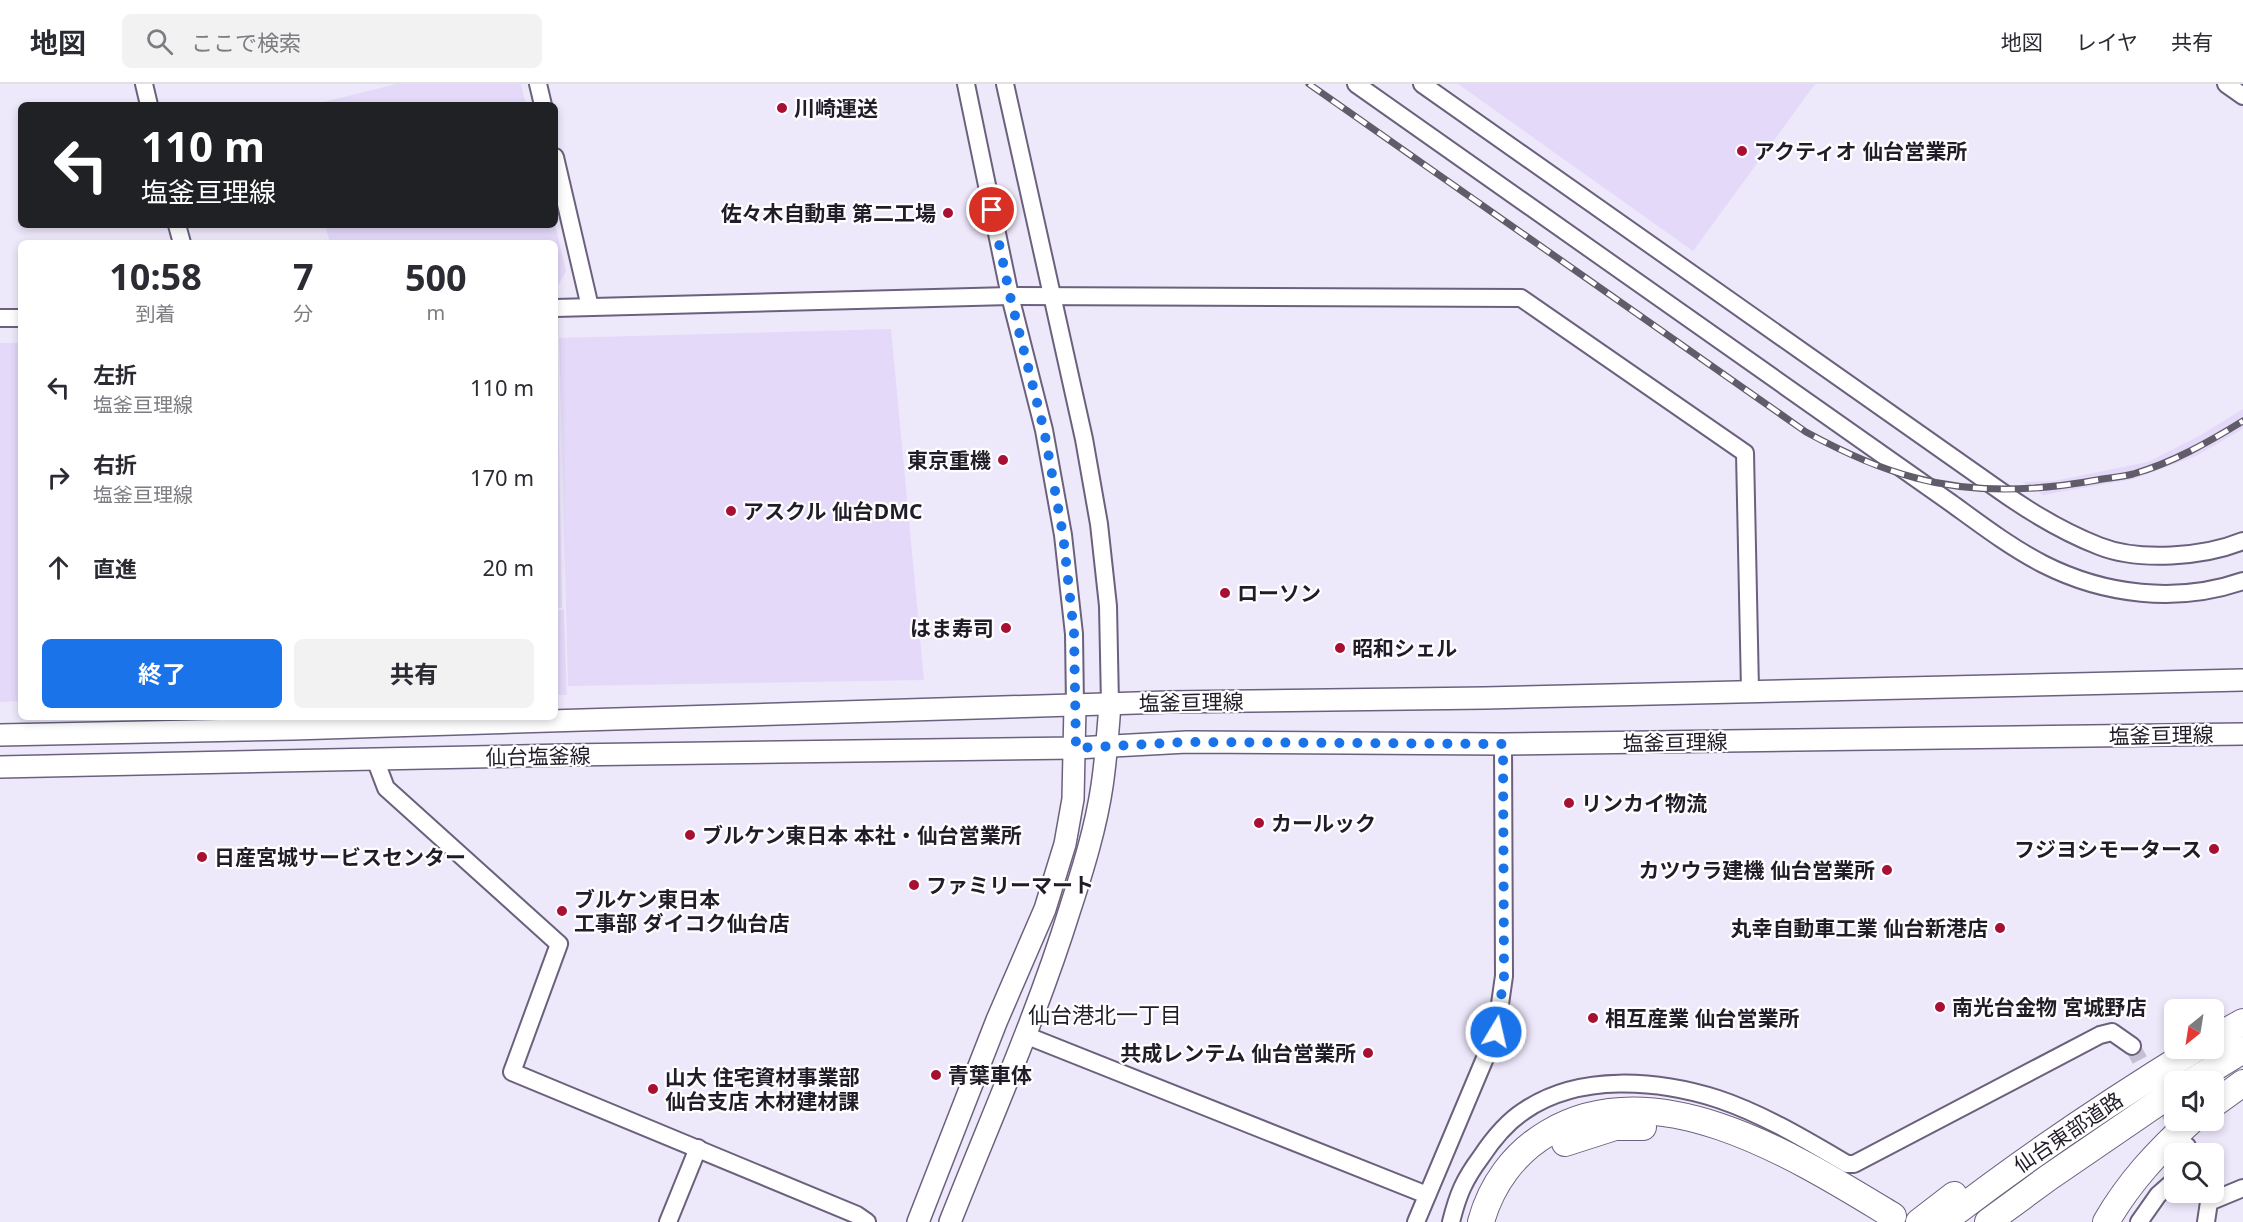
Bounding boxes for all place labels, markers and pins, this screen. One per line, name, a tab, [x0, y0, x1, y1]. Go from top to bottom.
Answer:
place label: 川崎運送	[794, 94, 878, 122]
marker: 川崎運送	[775, 101, 789, 115]
place label: アクティオ 仙台営業所	[1754, 137, 1967, 165]
marker: アクティオ 仙台営業所	[1735, 144, 1749, 158]
pin	[966, 184, 1017, 235]
place label: 佐々木自動車 第二工場	[721, 199, 936, 227]
marker: 佐々木自動車 第二工場	[941, 206, 955, 220]
place label: 東京重機	[907, 446, 991, 474]
marker: 東京重機	[996, 453, 1010, 467]
place label: アスクル 仙台DMC	[743, 497, 923, 525]
marker: アスクル 仙台DMC	[724, 504, 738, 518]
place label: ローソン	[1237, 579, 1321, 607]
marker: ローソン	[1218, 586, 1232, 600]
place label: はま寿司	[910, 614, 994, 642]
marker: はま寿司	[999, 621, 1013, 635]
place label: 昭和シェル	[1352, 634, 1457, 662]
marker: 昭和シェル	[1333, 641, 1347, 655]
place label: リンカイ物流	[1581, 789, 1707, 817]
marker: リンカイ物流	[1562, 796, 1576, 810]
place label: カールック	[1271, 809, 1376, 837]
marker: カールック	[1252, 816, 1266, 830]
place label: ブルケン東日本 本社・仙台営業所	[702, 821, 1022, 849]
marker: ブルケン東日本 本社・仙台営業所	[683, 828, 697, 842]
place label: フジヨシモータース	[2014, 835, 2202, 863]
marker: フジヨシモータース	[2207, 842, 2221, 856]
place label: 日産宮城サービスセンター	[214, 843, 466, 871]
marker: 日産宮城サービスセンター	[195, 850, 209, 864]
place label: カツウラ建機 仙台営業所	[1639, 856, 1875, 884]
marker: カツウラ建機 仙台営業所	[1880, 863, 1894, 877]
place label: ファミリーマート	[926, 871, 1094, 899]
marker: ファミリーマート	[907, 878, 921, 892]
place label: ブルケン東日本 工事部 ダイコク仙台店	[574, 885, 789, 937]
marker: ブルケン東日本 工事部 ダイコク仙台店	[555, 904, 569, 918]
place label: 丸幸自動車工業 仙台新港店	[1731, 914, 1988, 942]
marker: 丸幸自動車工業 仙台新港店	[1993, 921, 2007, 935]
place label: 南光台金物 宮城野店	[1952, 993, 2146, 1021]
marker: 南光台金物 宮城野店	[1933, 1000, 1947, 1014]
place label: 相互産業 仙台営業所	[1605, 1004, 1799, 1032]
marker: 相互産業 仙台営業所	[1586, 1011, 1600, 1025]
place label: 共成レンテム 仙台営業所	[1120, 1039, 1356, 1067]
marker: 共成レンテム 仙台営業所	[1361, 1046, 1375, 1060]
place label: 青葉車体	[948, 1061, 1032, 1089]
place label: 山大 住宅資材事業部 仙台支店 木材建材課	[665, 1063, 859, 1115]
marker: 青葉車体	[929, 1068, 943, 1082]
marker: 山大 住宅資材事業部 仙台支店 木材建材課	[646, 1082, 660, 1096]

